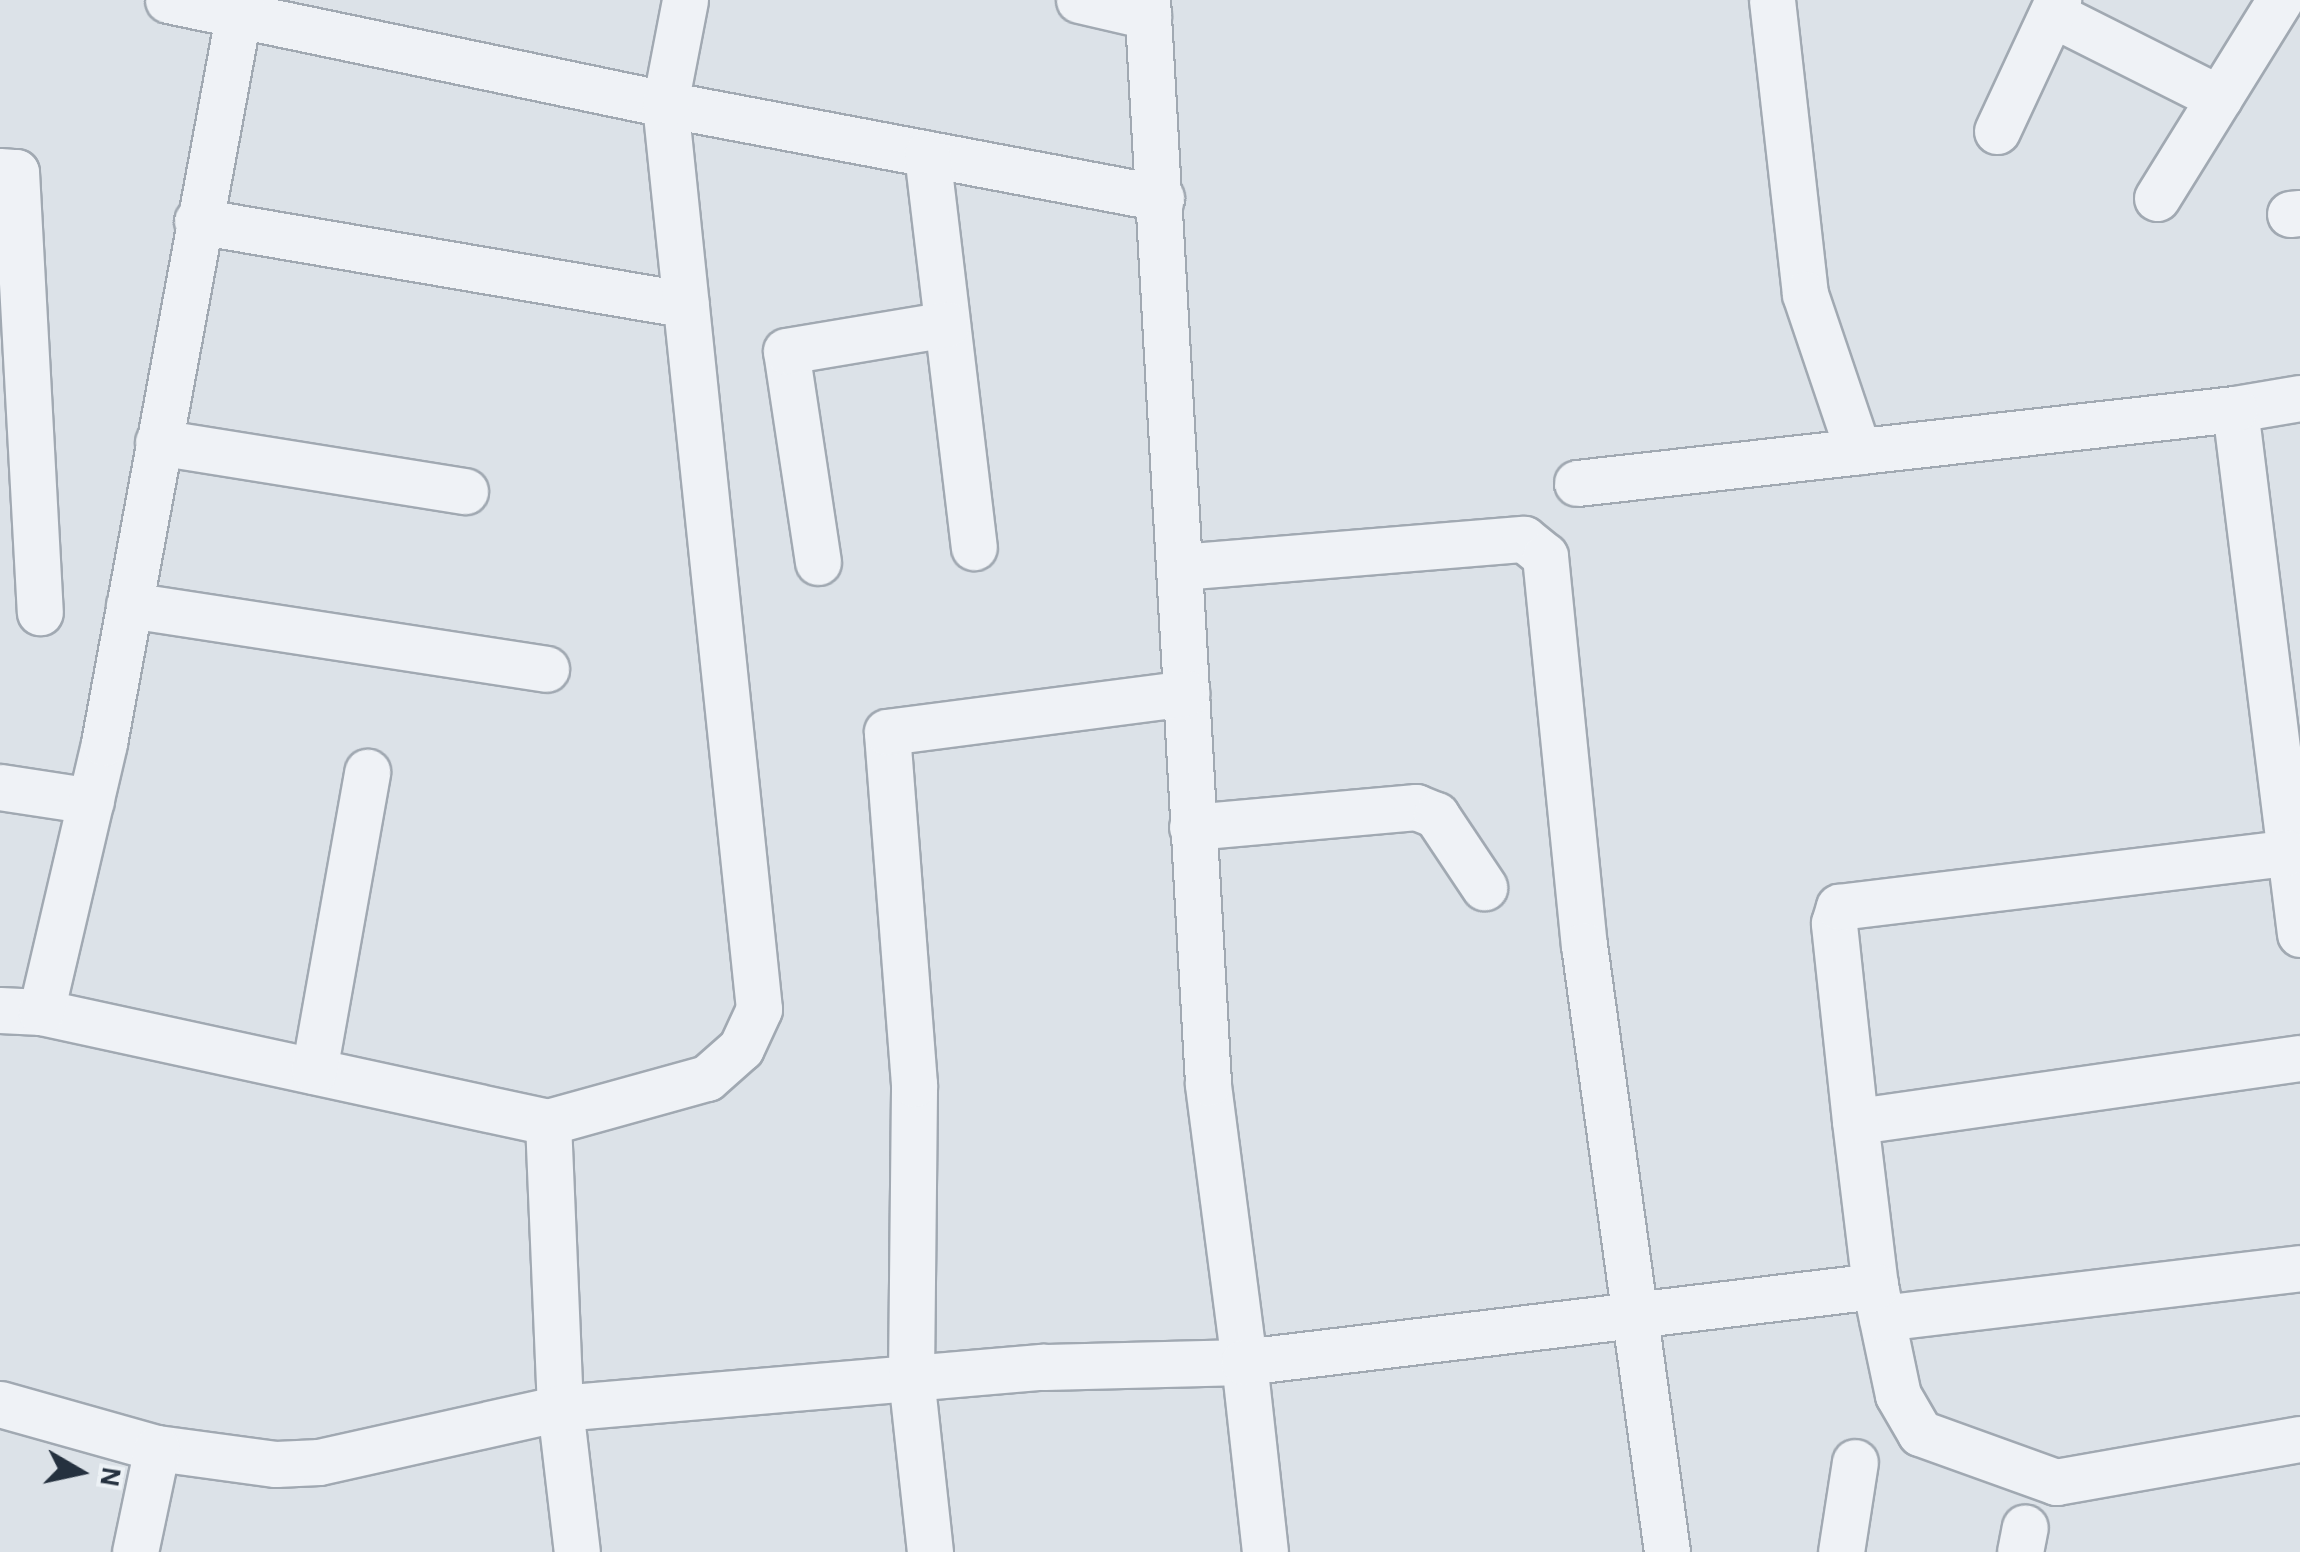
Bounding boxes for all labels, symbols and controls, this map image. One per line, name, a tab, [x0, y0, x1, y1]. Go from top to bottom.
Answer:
north arrow	[30, 1422, 130, 1522]
text: N	[94, 1465, 125, 1488]

